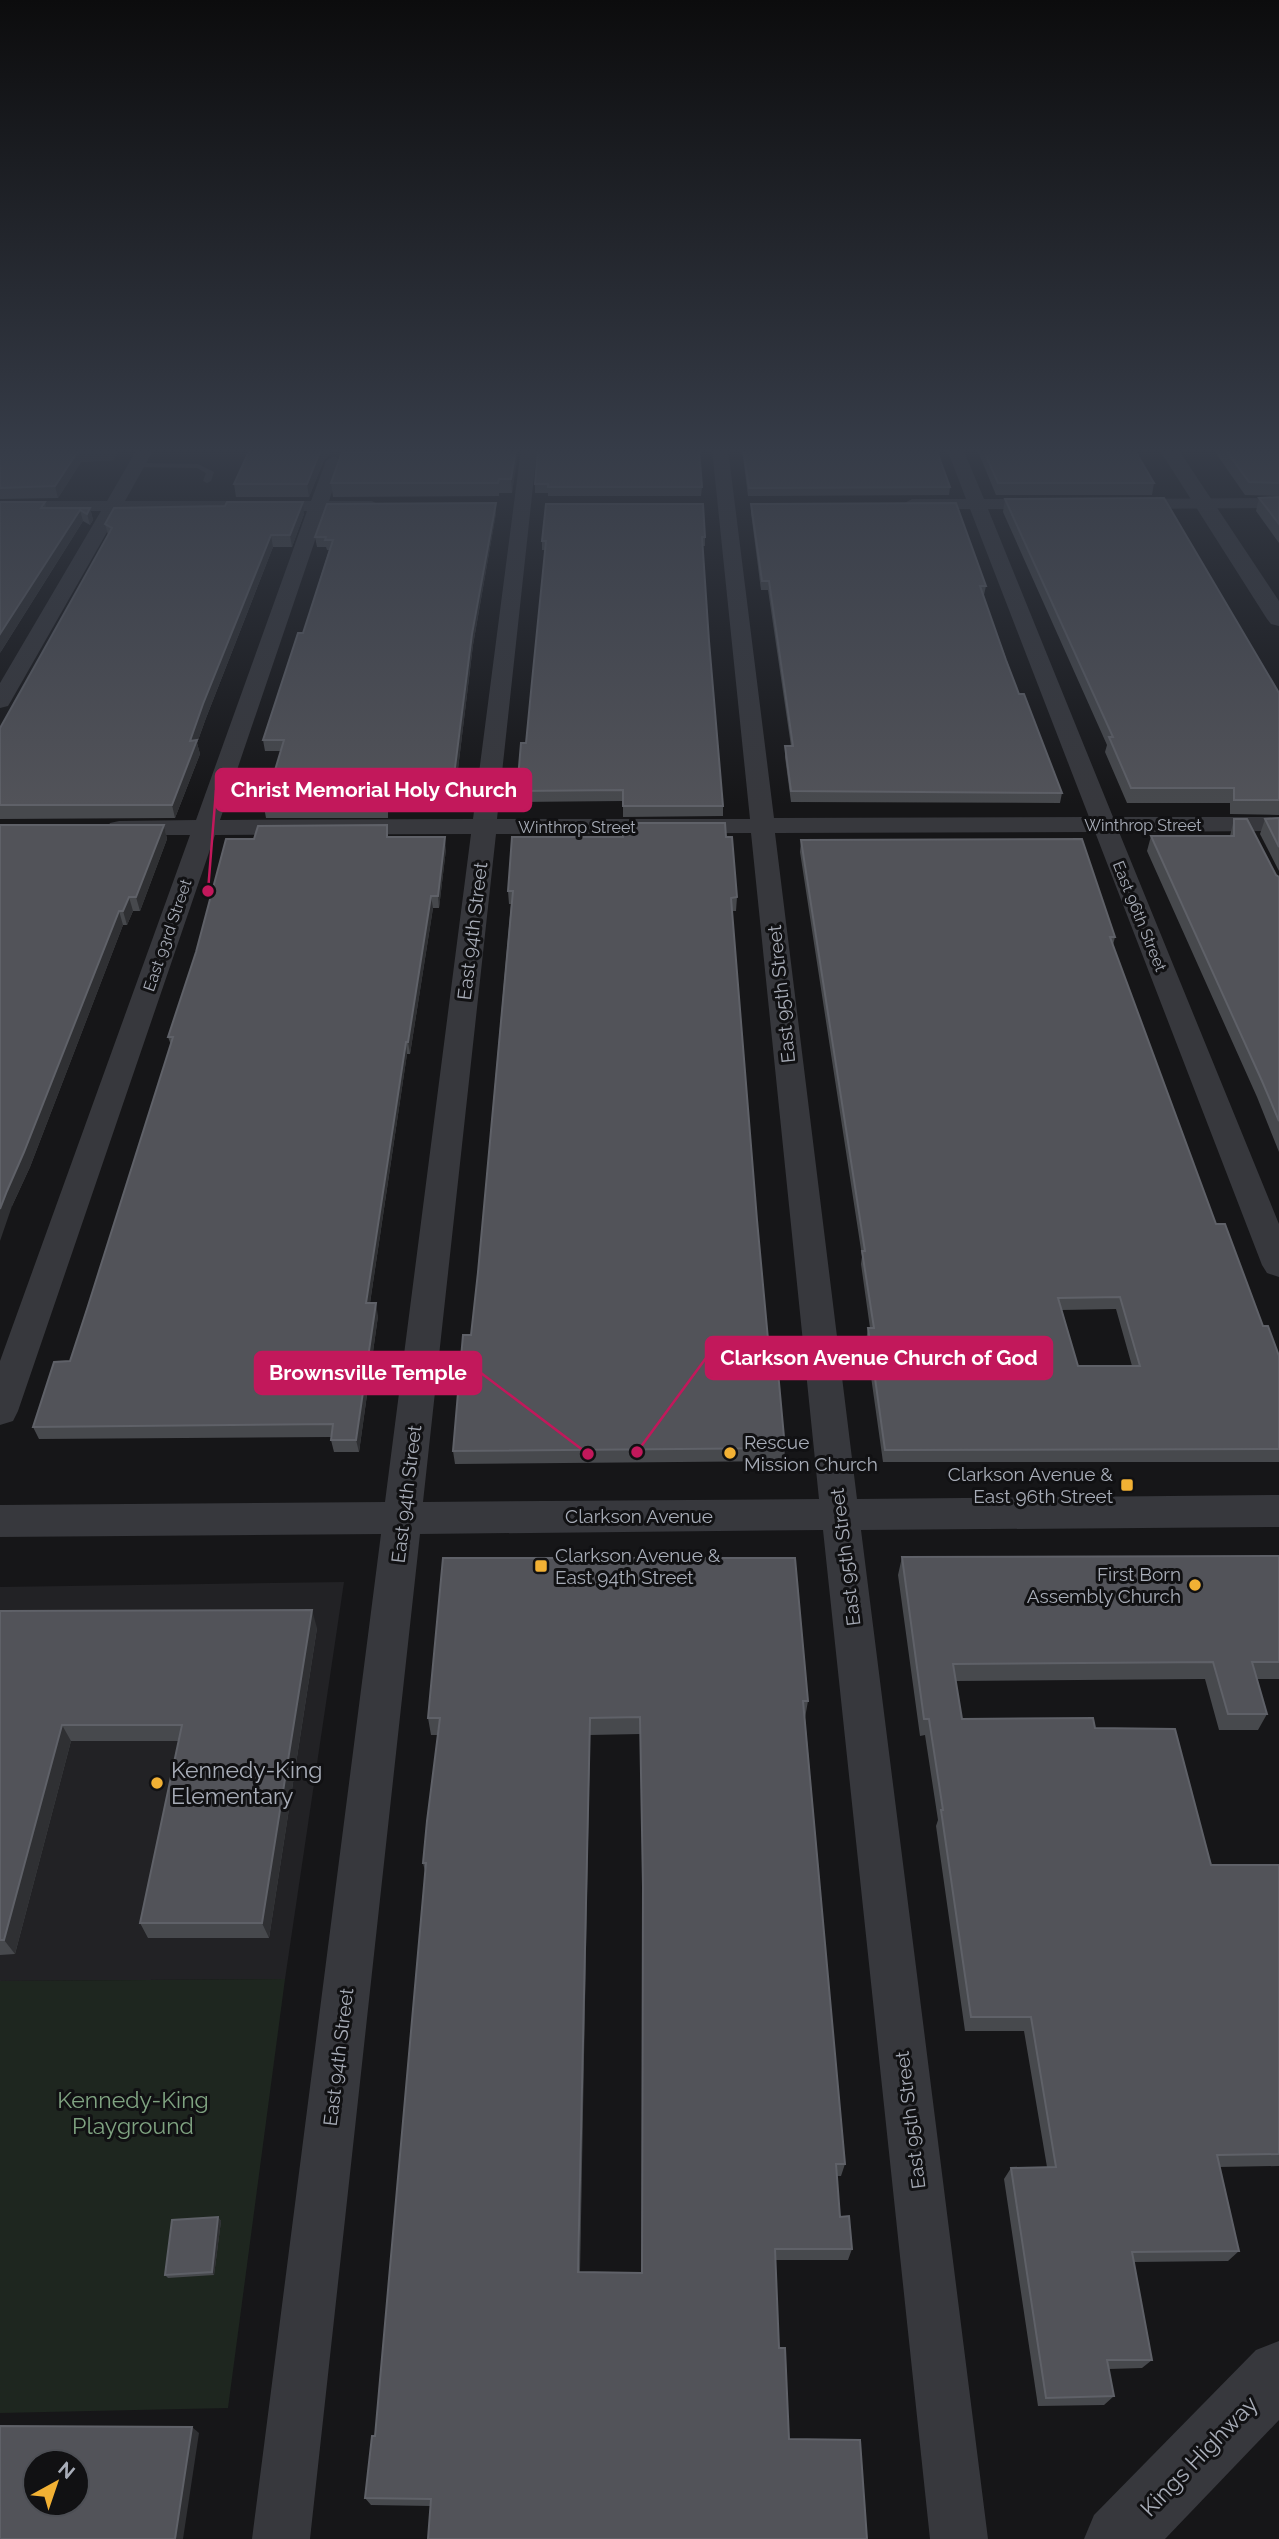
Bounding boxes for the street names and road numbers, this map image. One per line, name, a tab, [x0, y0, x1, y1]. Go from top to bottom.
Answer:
street label: Winthrop Street	[1084, 816, 1202, 835]
street label: Winthrop Street	[518, 818, 636, 837]
street label: East 96th Street	[1109, 858, 1171, 975]
street label: East 94th Street	[453, 860, 491, 1001]
street label: East 93rd Street	[139, 876, 196, 994]
street label: East 95th Street	[763, 923, 799, 1064]
street label: East 94th Street	[387, 1423, 425, 1564]
street label: East 95th Street	[826, 1486, 864, 1627]
street label: Clarkson Avenue	[565, 1505, 713, 1527]
street label: East 94th Street	[319, 1986, 357, 2127]
street label: East 95th Street	[891, 2049, 929, 2190]
street label: Kings Highway	[1134, 2390, 1263, 2521]

